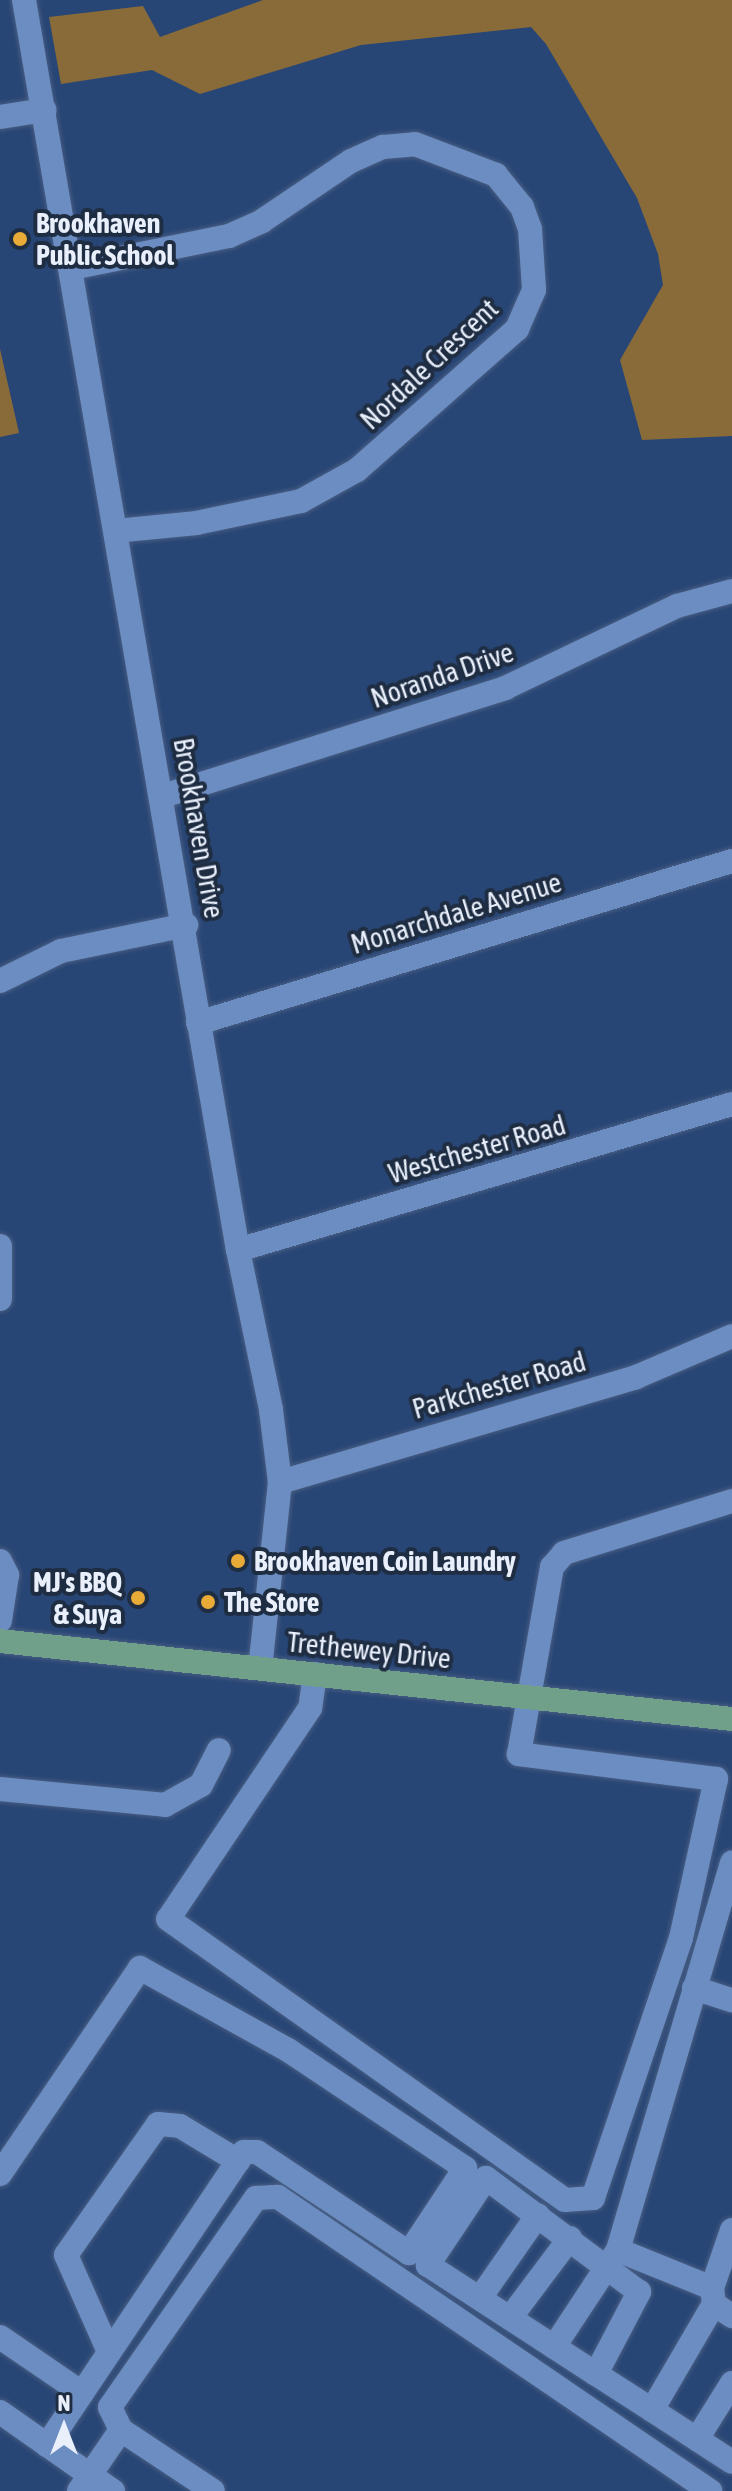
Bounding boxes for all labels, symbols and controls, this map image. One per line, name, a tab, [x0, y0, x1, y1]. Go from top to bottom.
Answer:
place label: Brookhaven Public School	[36, 206, 174, 272]
marker: Brookhaven Public School	[11, 230, 29, 248]
street label: Nordale Crescent	[353, 292, 505, 436]
street label: Noranda Drive	[366, 635, 518, 715]
street label: Brookhaven Drive	[167, 735, 231, 921]
street label: Monarchdale Avenue	[347, 865, 565, 961]
street label: Westchester Road	[385, 1108, 569, 1190]
street label: Parkchester Road	[408, 1344, 590, 1426]
place label: Brookhaven Coin Laundry	[254, 1544, 516, 1578]
marker: Brookhaven Coin Laundry	[229, 1552, 247, 1570]
place label: MJ's BBQ & Suya	[33, 1565, 122, 1631]
place label: The Store	[224, 1585, 320, 1619]
marker: MJ's BBQ & Suya	[129, 1589, 147, 1607]
marker: The Store	[199, 1593, 217, 1611]
street label: Trethewey Drive	[286, 1625, 452, 1675]
north arrow	[24, 2387, 104, 2467]
text: N	[58, 2390, 70, 2416]

